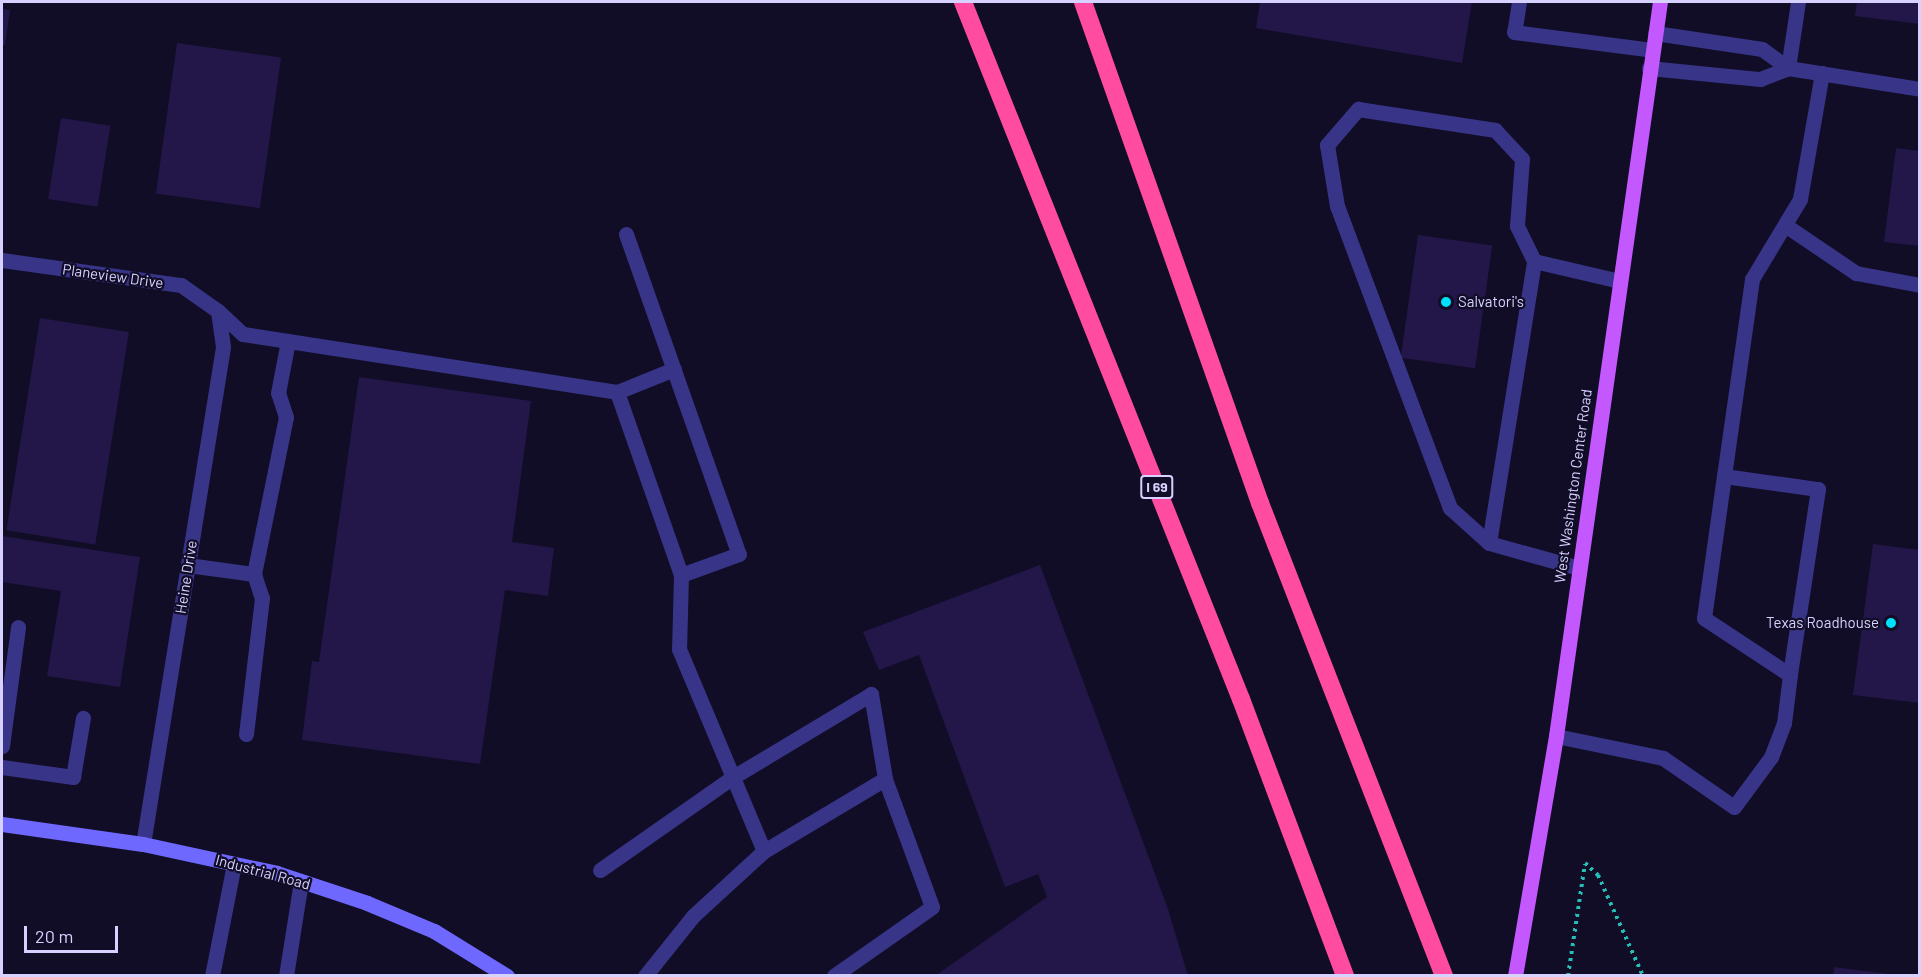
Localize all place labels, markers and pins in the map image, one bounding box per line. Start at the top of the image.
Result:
place label: Salvatori's [1458,293,1524,311]
marker: Salvatori's [1439,295,1453,309]
place label: Texas Roadhouse [1766,614,1879,632]
marker: Texas Roadhouse [1884,616,1898,630]

